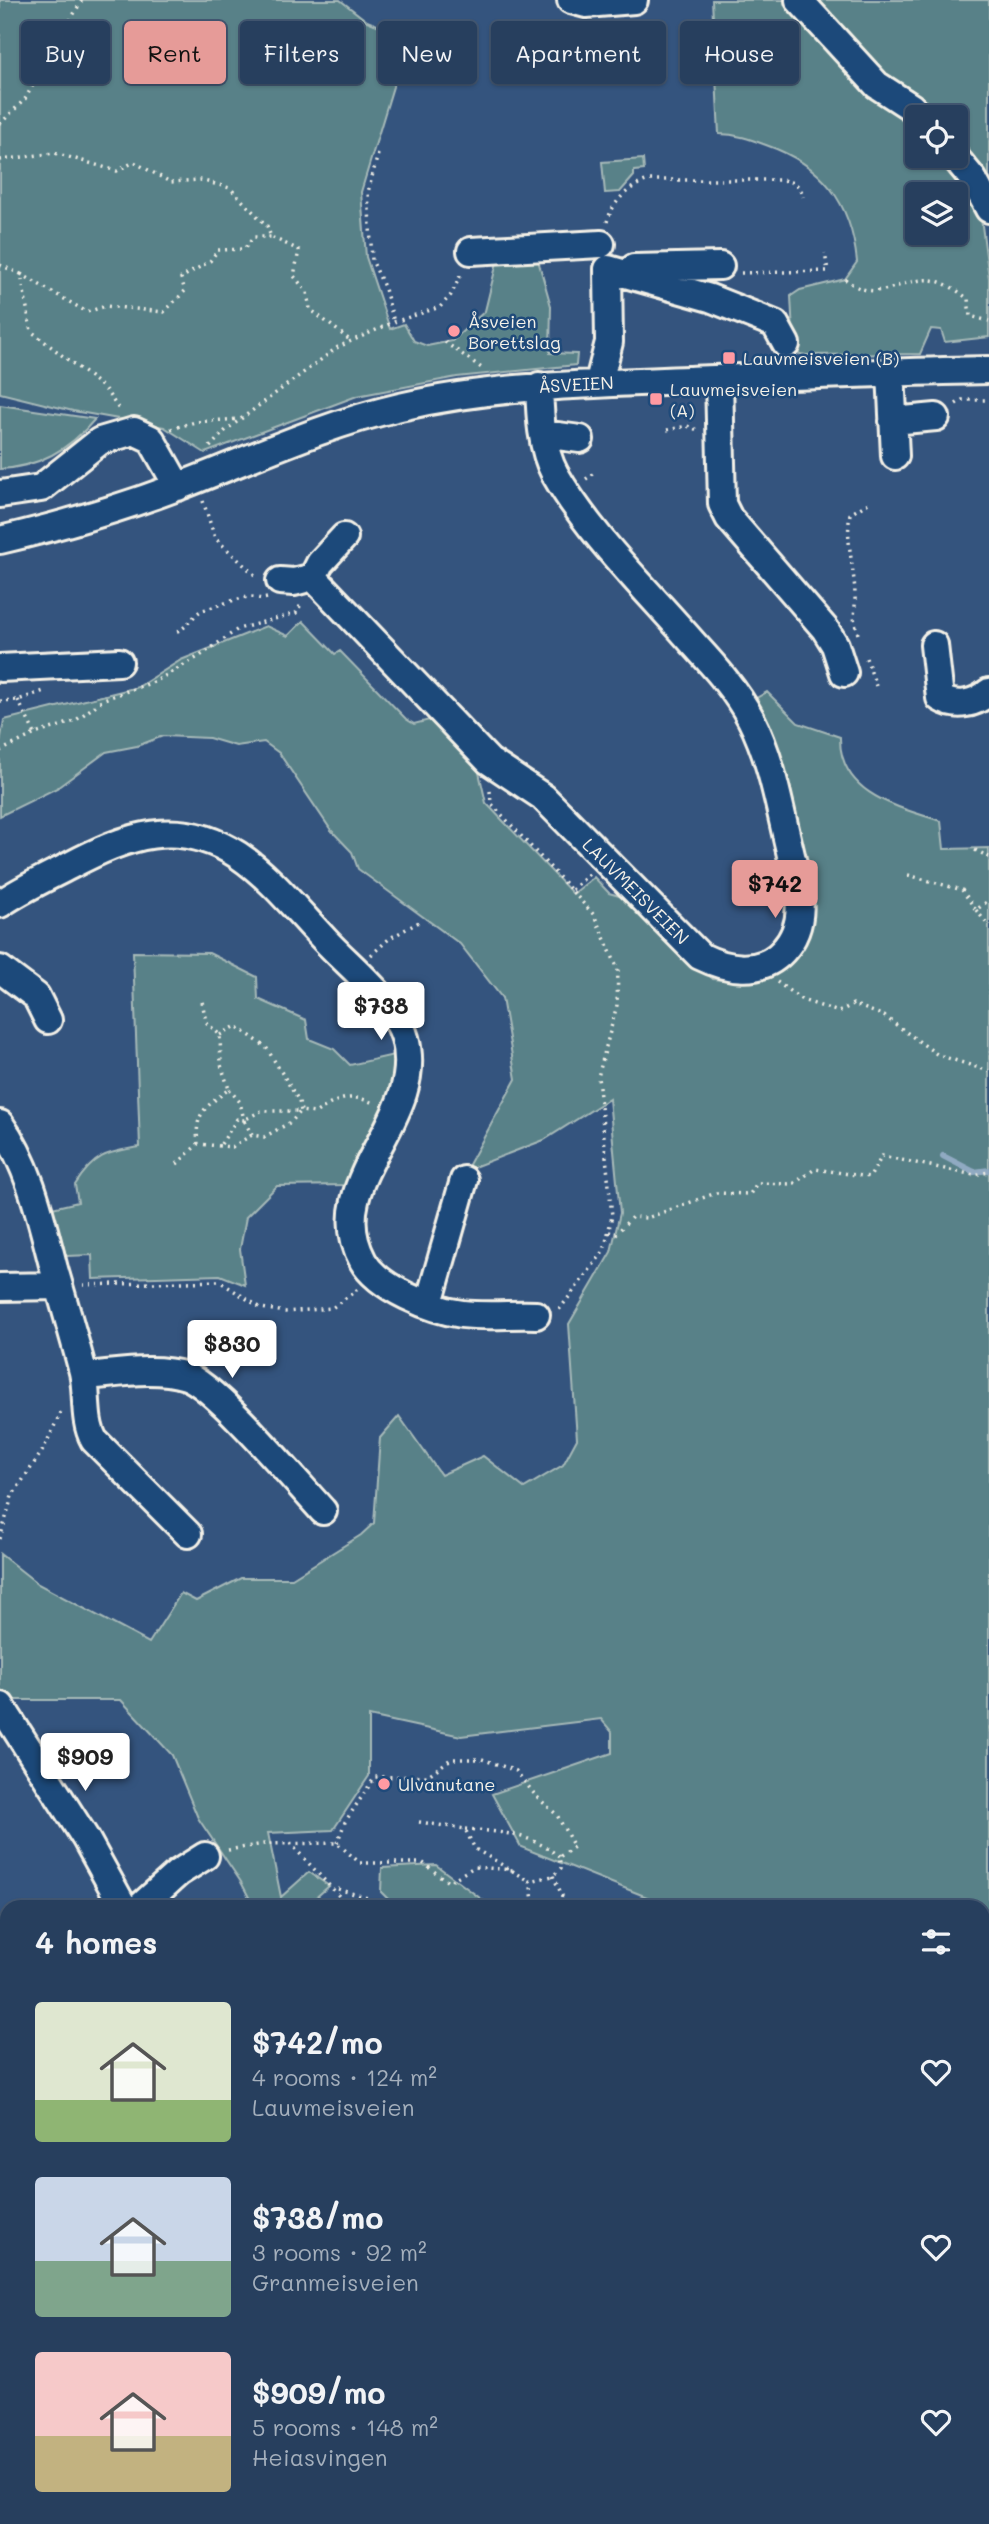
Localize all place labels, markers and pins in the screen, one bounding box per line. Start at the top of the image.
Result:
place label: Åsveien Borettslag [468,309,561,354]
marker: Åsveien Borettslag [446,323,462,339]
place label: Lauvmeisveien (B) [743,346,899,370]
marker: Lauvmeisveien (B) [721,350,737,366]
place label: Lauvmeisveien (A) [670,377,797,422]
marker: Lauvmeisveien (A) [648,391,664,407]
pin: $742 [734,860,816,920]
pin: $738 [340,982,422,1042]
pin: $830 [191,1320,273,1380]
pin: $909 [44,1734,126,1793]
place label: Ulvanutane [398,1772,495,1796]
marker: Ulvanutane [376,1776,392,1792]

